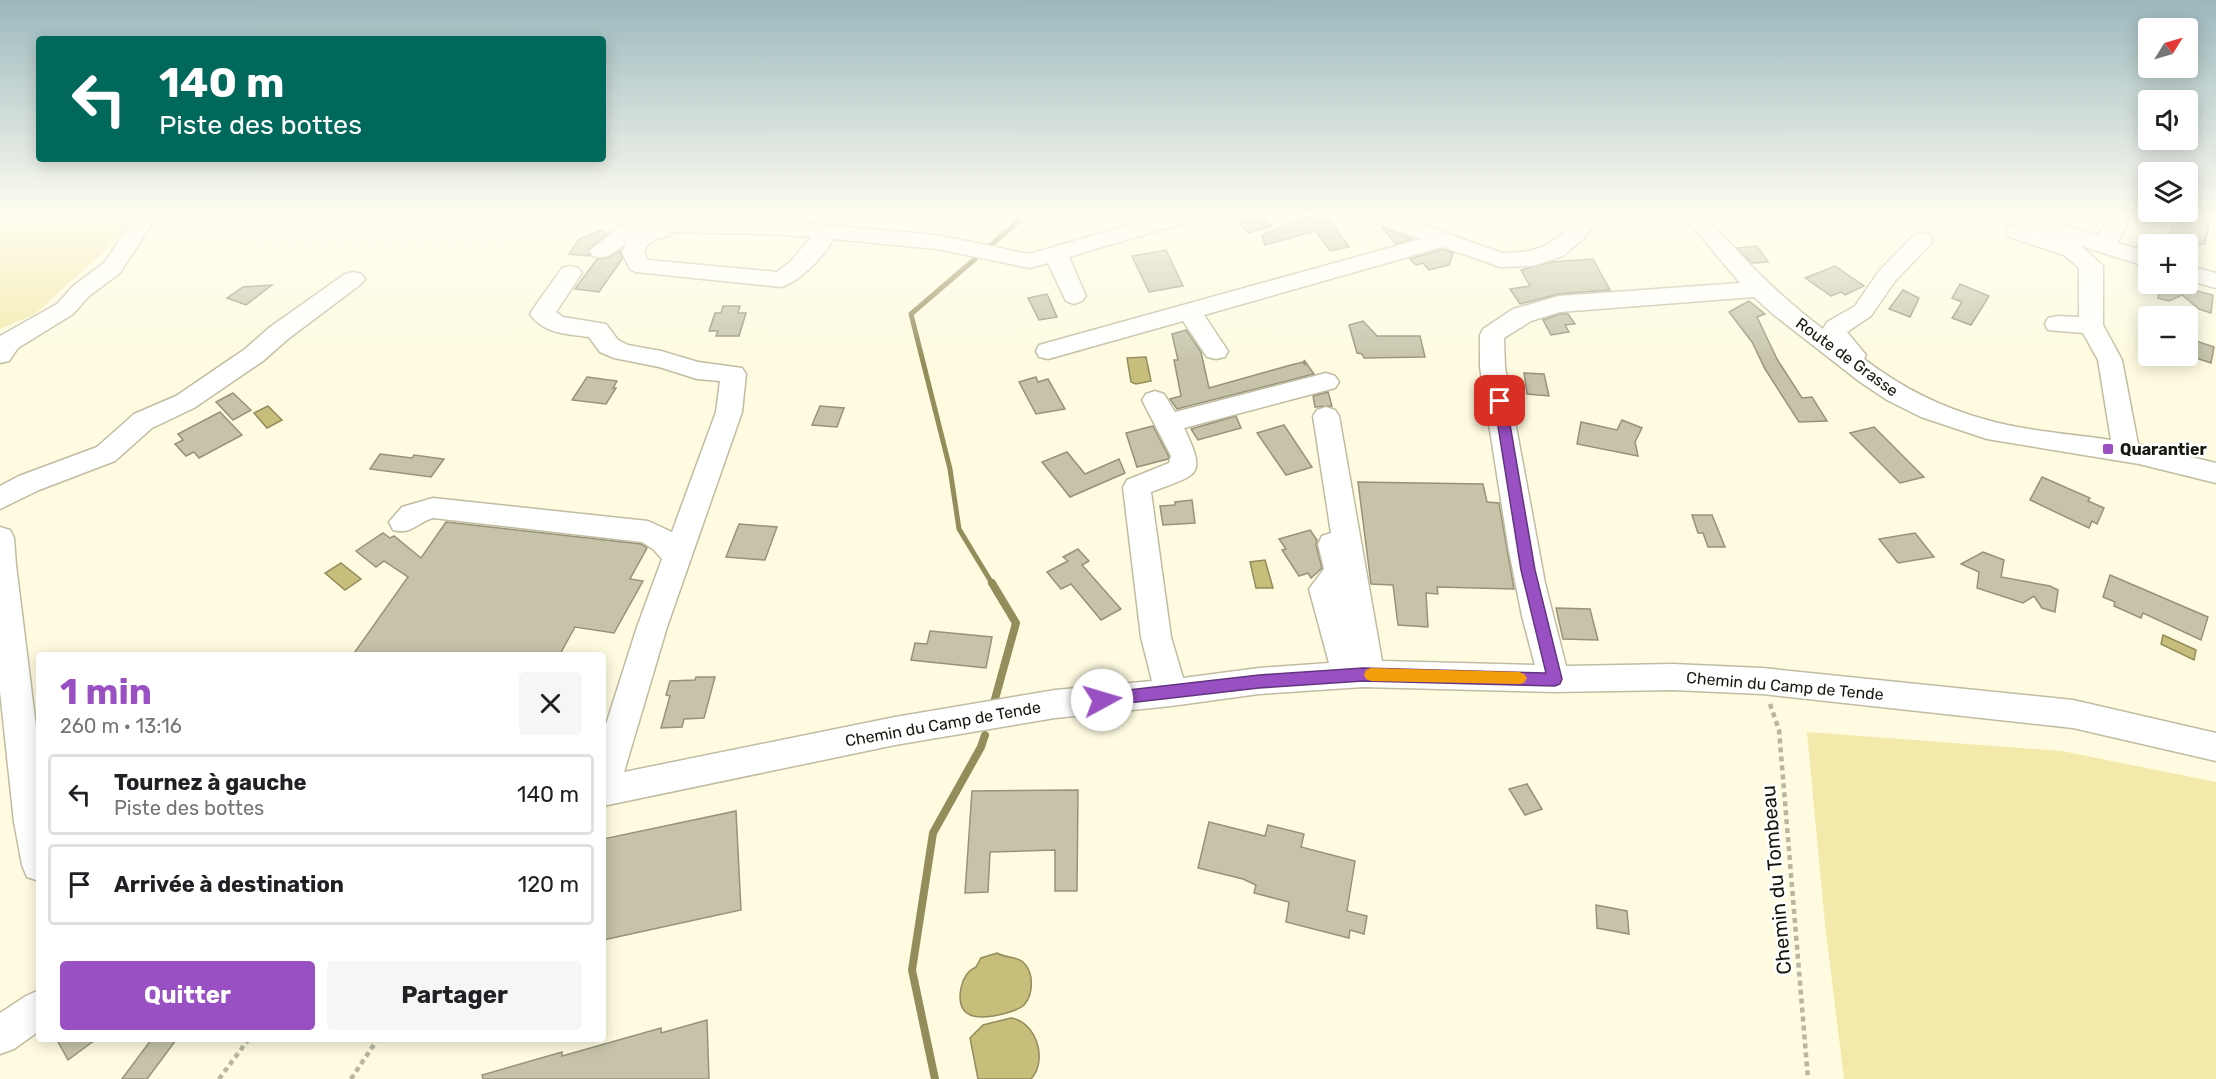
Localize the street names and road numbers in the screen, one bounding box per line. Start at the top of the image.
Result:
street label: Route de Grasse [1792,314,1902,400]
street label: Chemin du Camp de Tende [1685,668,1885,704]
street label: Chemin du Camp de Tende [844,697,1042,751]
street label: Chemin du Tombeau [1756,784,1796,976]

